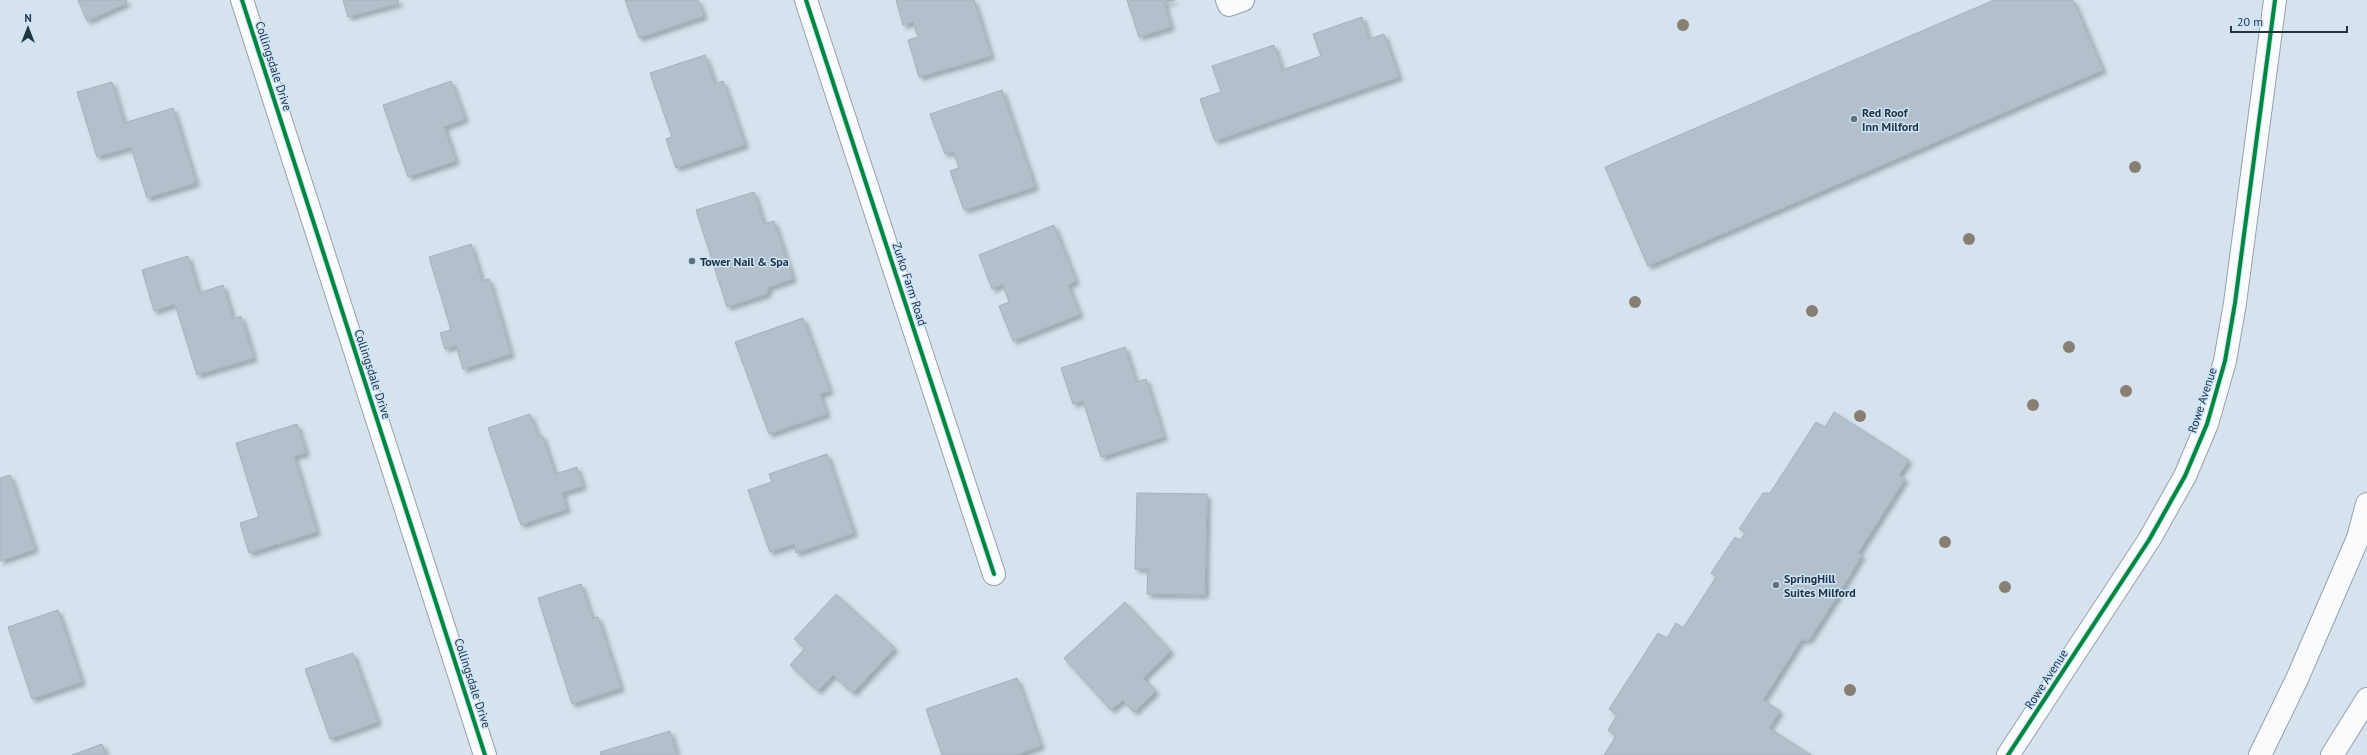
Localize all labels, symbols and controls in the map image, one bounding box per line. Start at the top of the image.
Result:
north arrow [8,8,48,48]
scale bar [2231,8,2347,34]
text: N [24,11,32,25]
text: 20 m [2237,14,2263,29]
street label: Collingsdale Drive [252,19,296,113]
place label: Red Roof Inn Milford [1862,105,1919,134]
marker: Red Roof Inn Milford [1849,114,1859,124]
street label: Zurko Farm Road [889,240,931,328]
place label: Tower Nail & Spa [700,254,789,269]
marker: Tower Nail & Spa [687,256,697,266]
street label: Collingsdale Drive [351,327,395,421]
street label: Rowe Avenue [2184,365,2220,435]
place label: SpringHill Suites Milford [1784,571,1856,600]
marker: SpringHill Suites Milford [1771,580,1781,590]
street label: Collingsdale Drive [451,636,495,730]
street label: Rowe Avenue [2021,646,2071,712]

